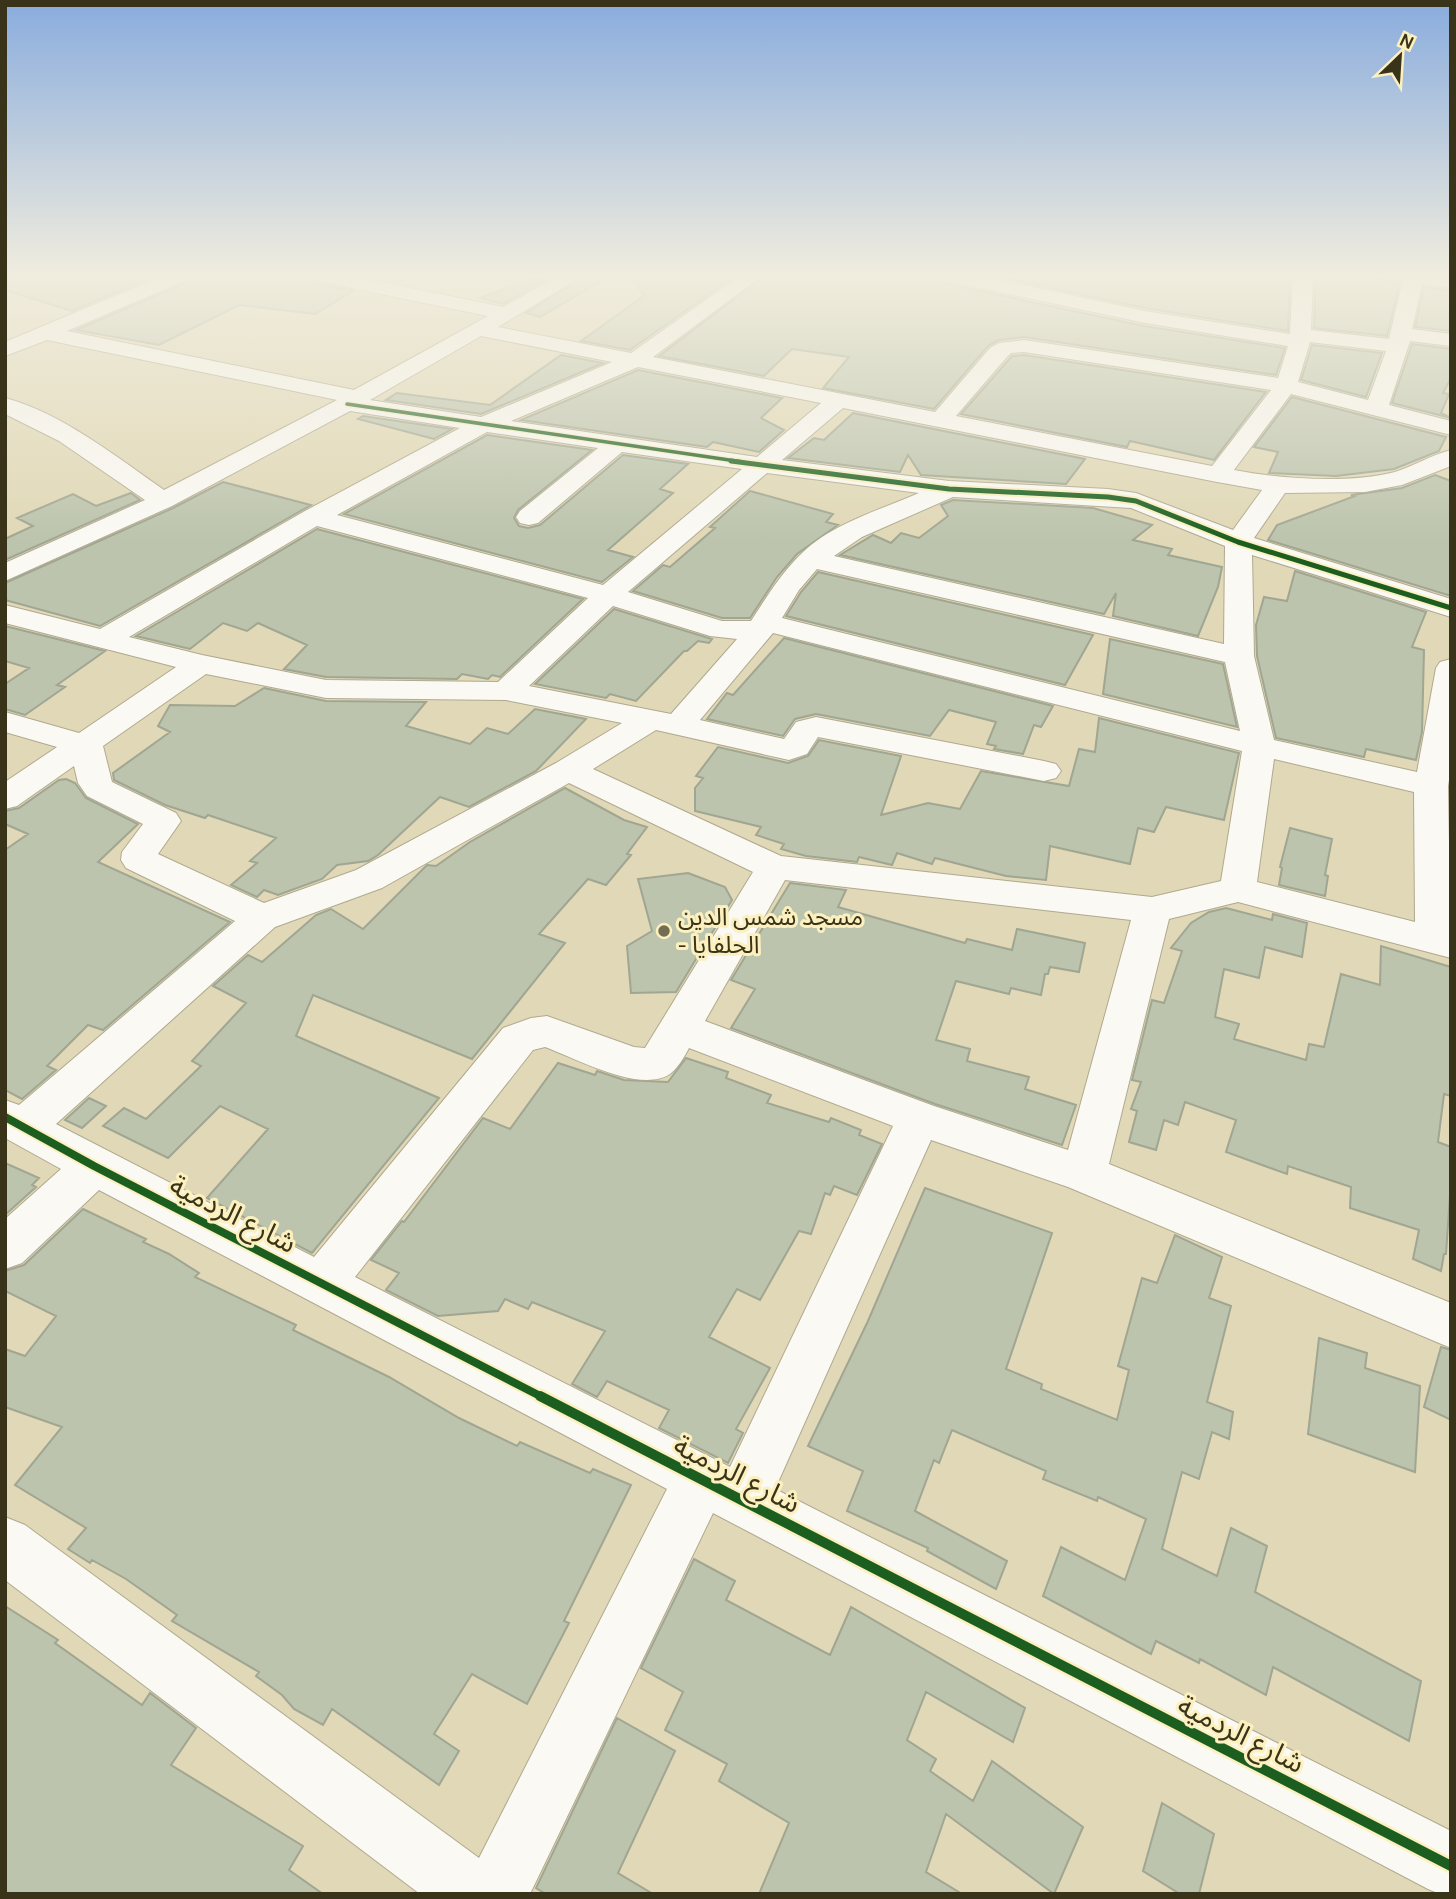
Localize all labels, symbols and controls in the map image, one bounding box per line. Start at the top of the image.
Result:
north arrow [1365,21,1435,91]
text: N [1396,29,1418,54]
place label: مسجد شمس الدين - الحلفايا [678,903,863,959]
marker: مسجد شمس الدين - الحلفايا [656,923,672,939]
street label: شارع الردمية [162,1168,302,1263]
street label: شارع الردمية [666,1428,806,1523]
street label: شارع الردمية [1170,1688,1310,1783]

